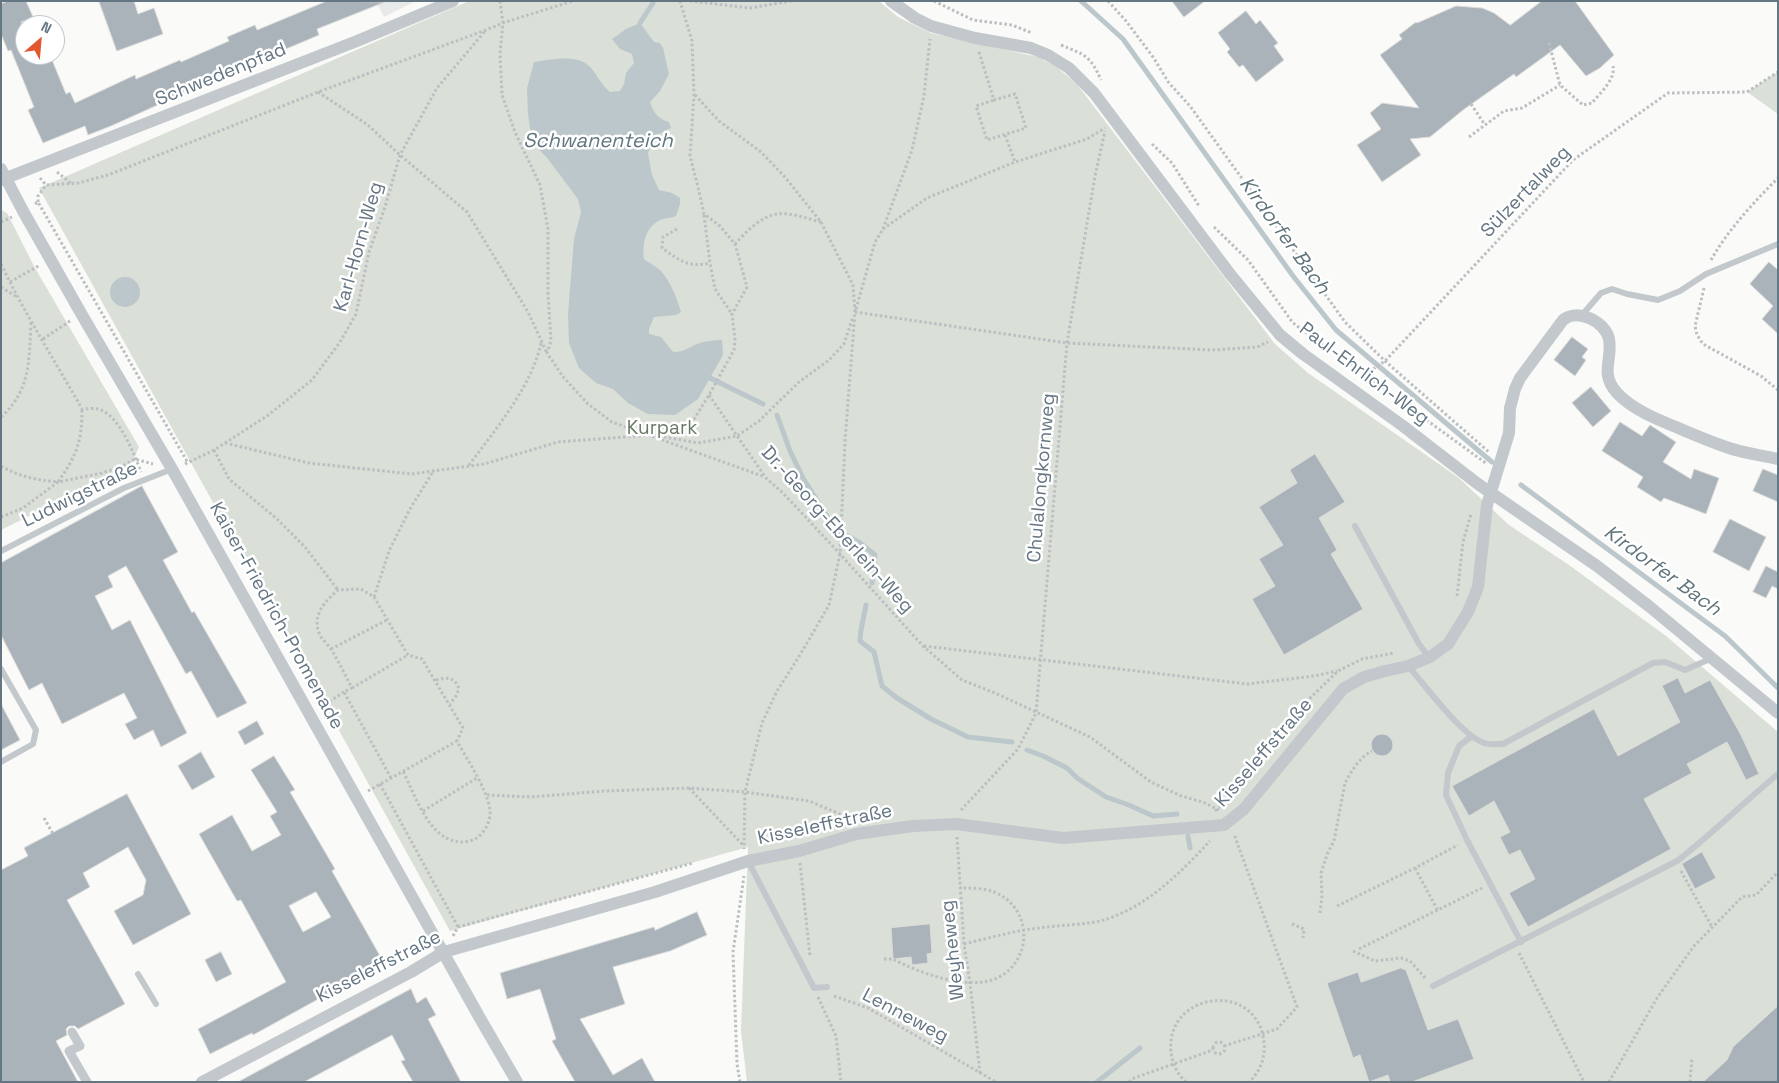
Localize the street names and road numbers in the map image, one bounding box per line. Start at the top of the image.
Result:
street label: Schwedenpfad [152,38,290,112]
street label: Sülzertalweg [1477,141,1575,243]
street label: Karl-Horn-Weg [330,179,388,315]
street label: Paul-Ehrlich-Weg [1295,318,1433,430]
street label: Chulalongkornweg [1023,392,1061,564]
street label: Dr.-Georg-Eberlein-Weg [756,442,918,618]
street label: Ludwigstraße [19,457,141,533]
street label: Kaiser-Friedrich-Promenade [204,498,348,734]
street label: Kisseleffstraße [1210,694,1318,812]
street label: Kisseleffstraße [756,800,894,850]
street label: Weyheweg [936,899,970,1001]
street label: Kisseleffstraße [313,926,445,1008]
street label: Lenneweg [858,984,952,1048]

